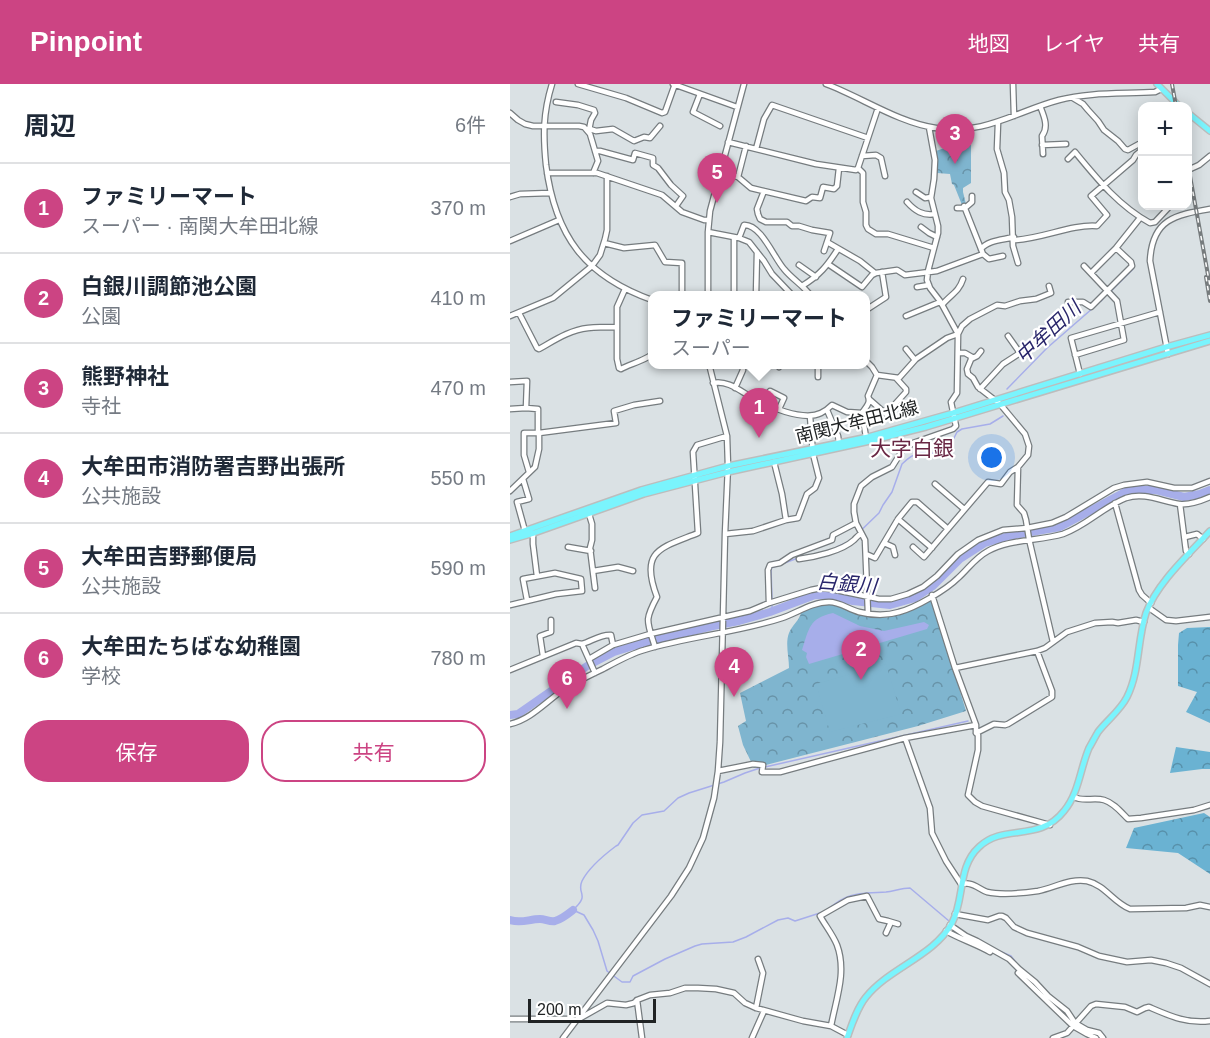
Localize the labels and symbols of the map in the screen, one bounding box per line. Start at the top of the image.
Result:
pin: 3 [936,115,974,164]
pin: 5 [698,154,736,203]
water label: 中牟田川 [1011,295,1086,367]
pin: 1 [740,388,778,438]
street label: 南関大牟田北線 [793,397,921,447]
district label: 大字白銀 [870,437,954,460]
your location [977,443,1006,472]
water label: 白銀川 [816,570,880,598]
pin: 2 [842,630,880,680]
pin: 4 [714,648,754,697]
pin: 6 [548,660,586,709]
scale bar [528,996,656,1024]

